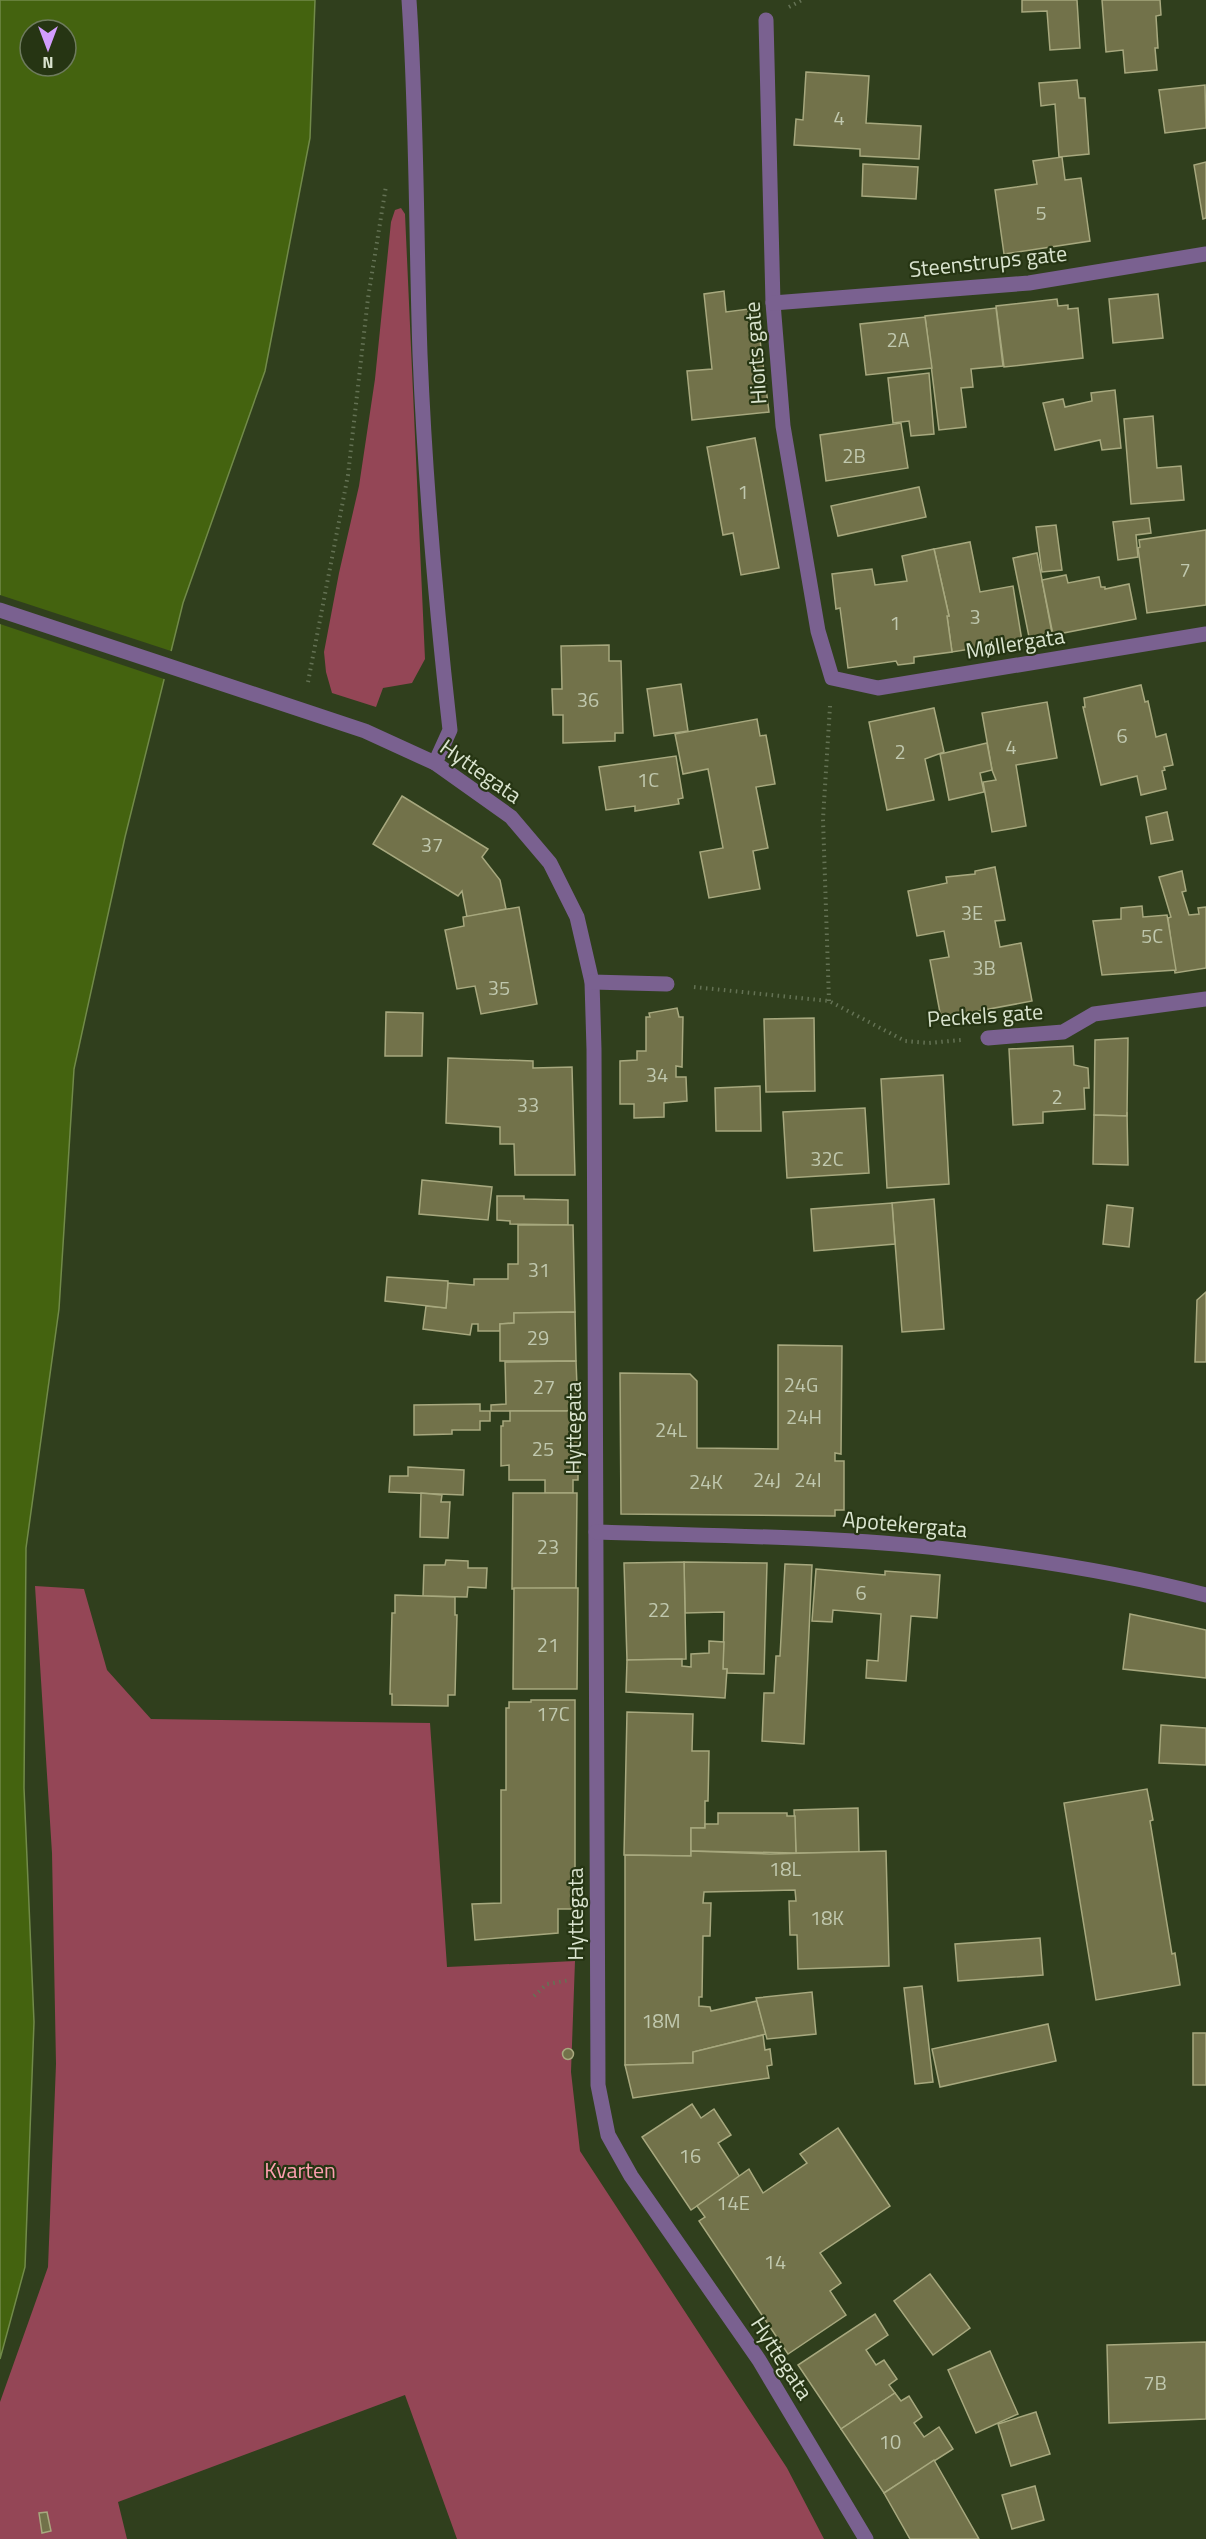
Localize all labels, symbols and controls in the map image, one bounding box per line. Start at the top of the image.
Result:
north arrow [18,18,78,78]
text: N [42,51,54,75]
house number: 4 [833,102,845,133]
house number: 5 [1035,197,1047,228]
street label: Steenstrups gate [907,236,1069,286]
street label: Hiorts gate [734,301,776,405]
house number: 2A [886,324,910,355]
house number: 2B [842,440,866,471]
house number: 1 [737,476,749,507]
house number: 7 [1179,554,1191,585]
house number: 3 [969,601,981,632]
house number: 1 [889,607,901,638]
street label: Møllergata [963,618,1067,668]
house number: 36 [577,684,599,715]
house number: 6 [1116,720,1128,751]
street label: Hyttegata [433,730,529,812]
house number: 4 [1005,731,1017,762]
house number: 2 [894,736,906,767]
house number: 1C [637,764,659,795]
house number: 37 [421,829,443,860]
house number: 3E [961,897,983,928]
house number: 5C [1141,920,1163,951]
house number: 3B [972,952,996,983]
house number: 35 [488,972,510,1003]
street label: Peckels gate [926,994,1044,1036]
house number: 34 [646,1059,668,1090]
house number: 2 [1051,1081,1063,1112]
house number: 33 [517,1089,539,1120]
house number: 32C [810,1143,844,1174]
house number: 31 [528,1254,550,1285]
house number: 29 [527,1322,549,1353]
house number: 24G [784,1369,818,1400]
house number: 27 [533,1371,555,1402]
street label: Hyttegata [556,1381,590,1475]
house number: 24H [786,1401,822,1432]
house number: 24L [655,1414,687,1445]
house number: 25 [532,1433,554,1464]
house number: 24J [753,1464,781,1495]
house number: 24I [794,1464,822,1495]
house number: 24K [689,1466,724,1497]
street label: Apotekergata [841,1502,969,1546]
house number: 23 [537,1531,559,1562]
house number: 6 [855,1577,867,1608]
house number: 22 [648,1594,670,1625]
house number: 21 [537,1629,559,1660]
house number: 17C [536,1698,570,1729]
house number: 18L [769,1853,801,1884]
street label: Hyttegata [558,1867,592,1961]
house number: 18K [810,1902,845,1933]
house number: 18M [641,2005,681,2036]
house number: 16 [679,2140,701,2171]
park label: Kvarten [264,2153,336,2187]
house number: 14E [716,2187,750,2218]
house number: 14 [764,2246,786,2277]
street label: Hyttegata [742,2310,822,2406]
house number: 7B [1143,2367,1167,2398]
house number: 10 [879,2426,901,2457]

